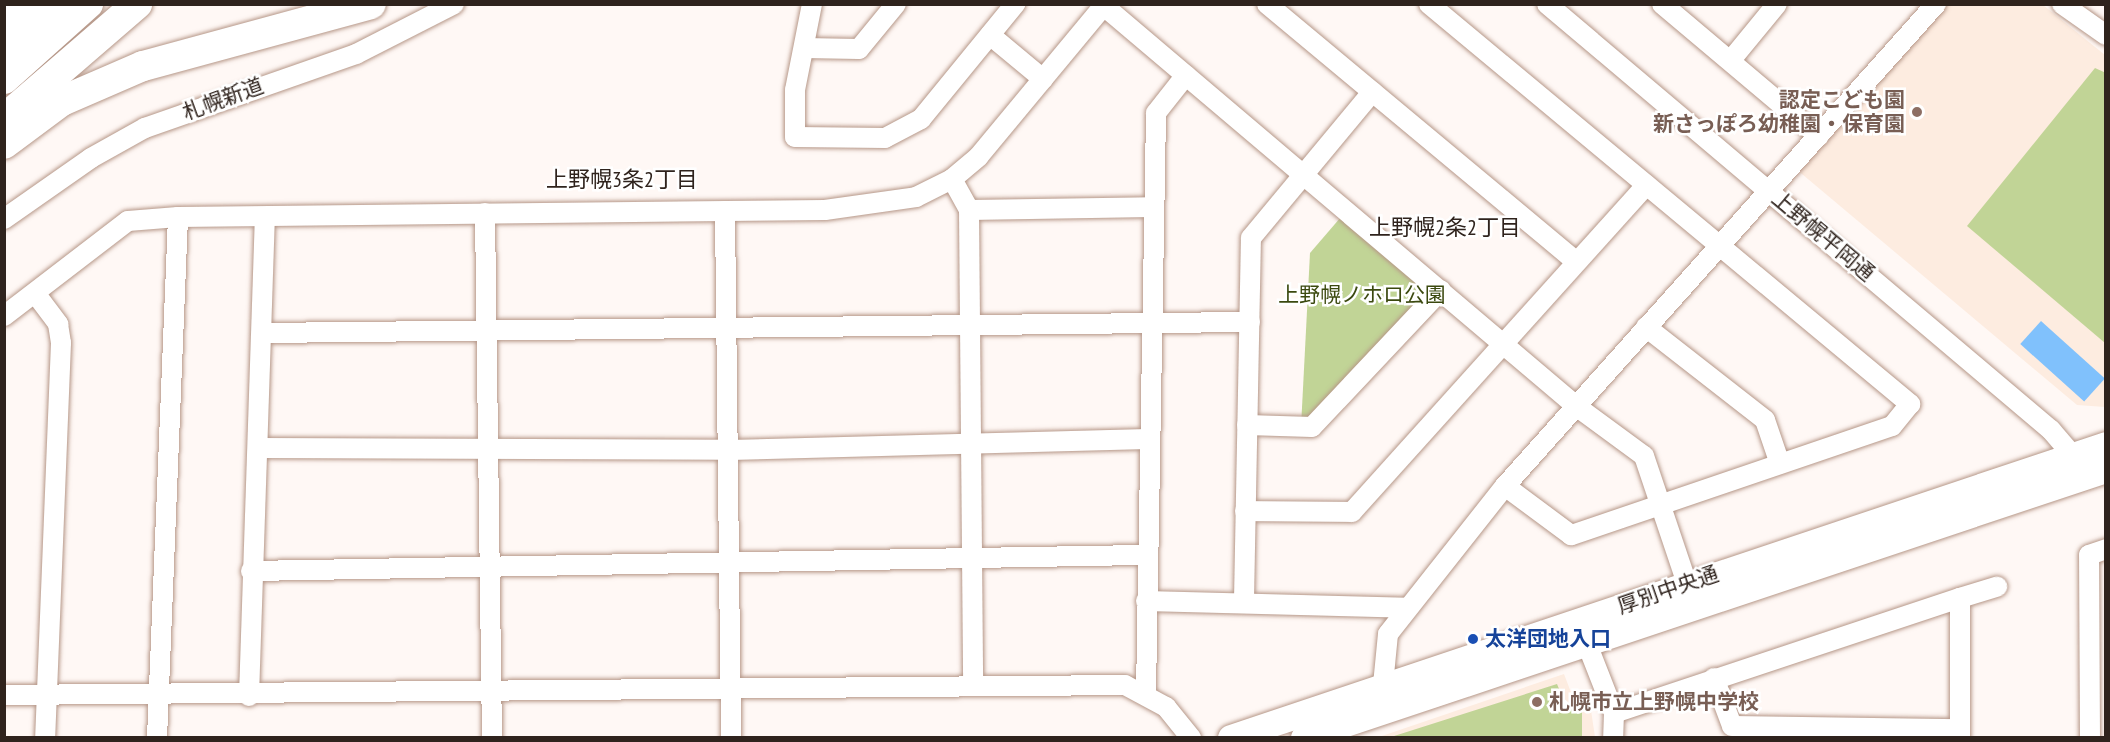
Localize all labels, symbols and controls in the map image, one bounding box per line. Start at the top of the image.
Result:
street label: 札幌新道 [179,73,267,125]
place label: 認定こども園 新さっぽろ幼稚園・保育園 [1653,87,1905,137]
marker: 認定こども園 新さっぽろ幼稚園・保育園 [1910,105,1924,119]
district label: 上野幌3条2丁目 [546,167,698,193]
street label: 上野幌平岡通 [1767,186,1879,286]
district label: 上野幌2条2丁目 [1369,215,1521,241]
park label: 上野幌ノホロ公園 [1278,282,1446,308]
street label: 厚別中央通 [1614,561,1722,619]
place label: 太洋団地入口 [1485,626,1611,652]
marker: 太洋団地入口 [1466,632,1480,646]
place label: 札幌市立上野幌中学校 [1549,689,1759,715]
marker: 札幌市立上野幌中学校 [1530,695,1544,709]

